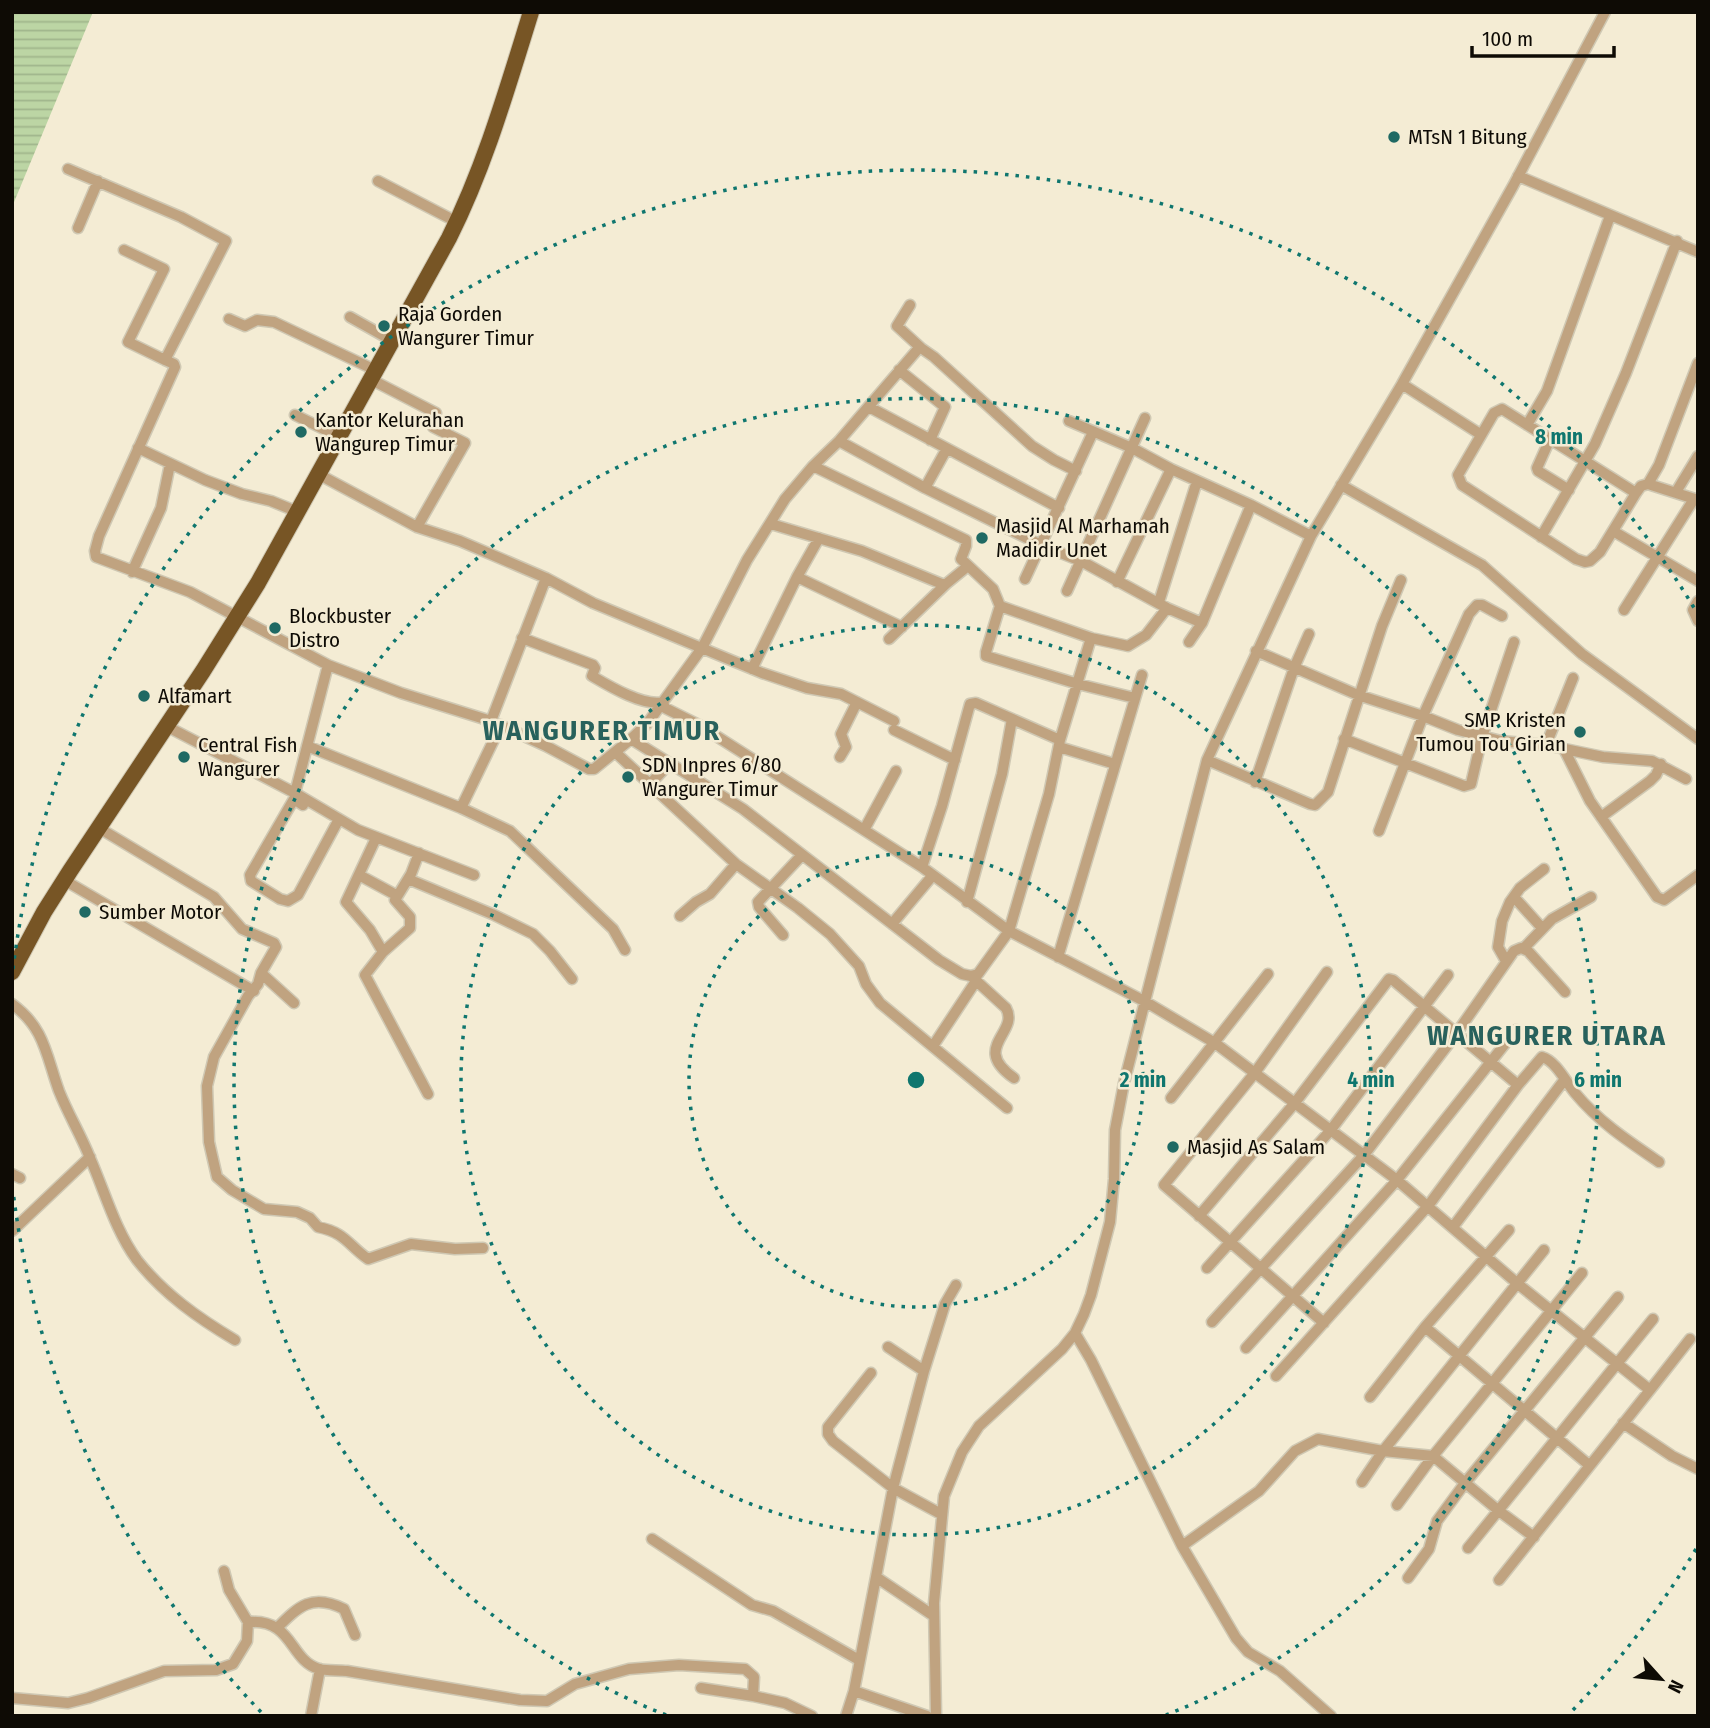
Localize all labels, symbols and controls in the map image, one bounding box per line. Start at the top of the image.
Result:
scale bar [1472,14,1614,58]
text: 100 m [1482,26,1533,52]
place label: MTsN 1 Bitung [1408,124,1527,150]
marker: MTsN 1 Bitung [1386,129,1402,145]
place label: Raja Gorden Wangurer Timur [398,301,535,351]
marker: Raja Gorden Wangurer Timur [376,318,392,334]
place label: Kantor Kelurahan Wangurep Timur [315,407,464,457]
marker: Kantor Kelurahan Wangurep Timur [293,424,309,440]
text: 8 min [1535,424,1583,450]
place label: Masjid Al Marhamah Madidir Unet [996,513,1170,563]
marker: Masjid Al Marhamah Madidir Unet [974,530,990,546]
place label: Blockbuster Distro [289,603,392,653]
marker: Blockbuster Distro [267,620,283,636]
place label: Alfamart [158,683,232,709]
marker: Alfamart [136,688,152,704]
place label: SMP Kristen Tumou Tou Girian [1416,707,1566,757]
district label: WANGURER TIMUR [483,714,721,747]
marker: SMP Kristen Tumou Tou Girian [1572,724,1588,740]
place label: Central Fish Wangurer [198,732,298,782]
marker: Central Fish Wangurer [176,749,192,765]
place label: SDN Inpres 6/80 Wangurer Timur [642,752,782,802]
marker: SDN Inpres 6/80 Wangurer Timur [620,769,636,785]
place label: Sumber Motor [99,899,222,925]
marker: Sumber Motor [77,904,93,920]
district label: WANGURER UTARA [1427,1019,1667,1052]
text: 2 min [1119,1067,1166,1093]
text: 4 min [1347,1067,1395,1093]
text: 6 min [1574,1067,1622,1093]
centre of rings [904,1068,928,1092]
place label: Masjid As Salam [1187,1134,1325,1160]
marker: Masjid As Salam [1165,1139,1181,1155]
north arrow [1626,1644,1696,1714]
text: N [1663,1676,1689,1697]

